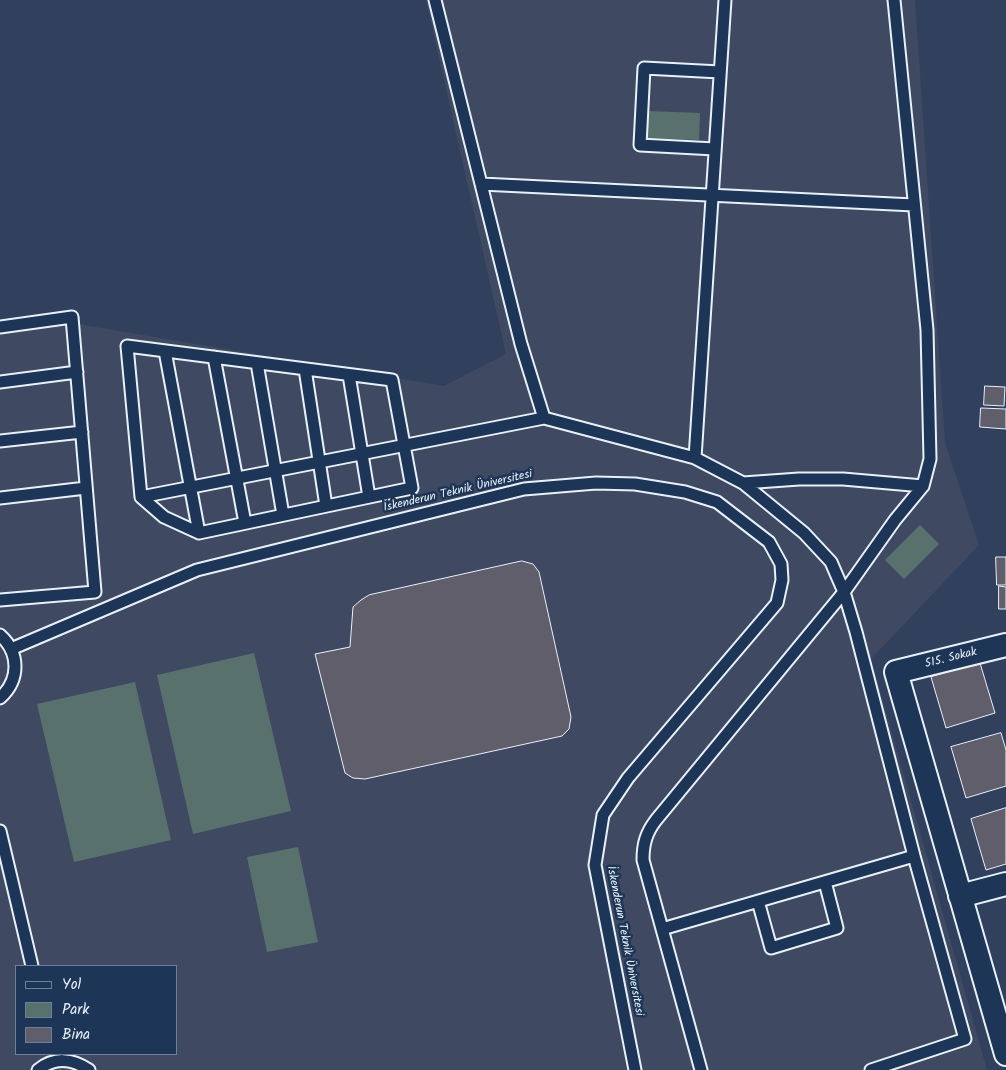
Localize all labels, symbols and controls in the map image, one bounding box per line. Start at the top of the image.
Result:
street label: İskenderun Teknik Üniversitesi [382,468,534,516]
street label: 515. Sokak [924,646,978,672]
street label: İskenderun Teknik Üniversitesi [602,865,646,1017]
legend [15,965,178,1055]
text: Yol [62,973,81,997]
text: Park [62,998,89,1022]
text: Bina [62,1023,90,1047]

